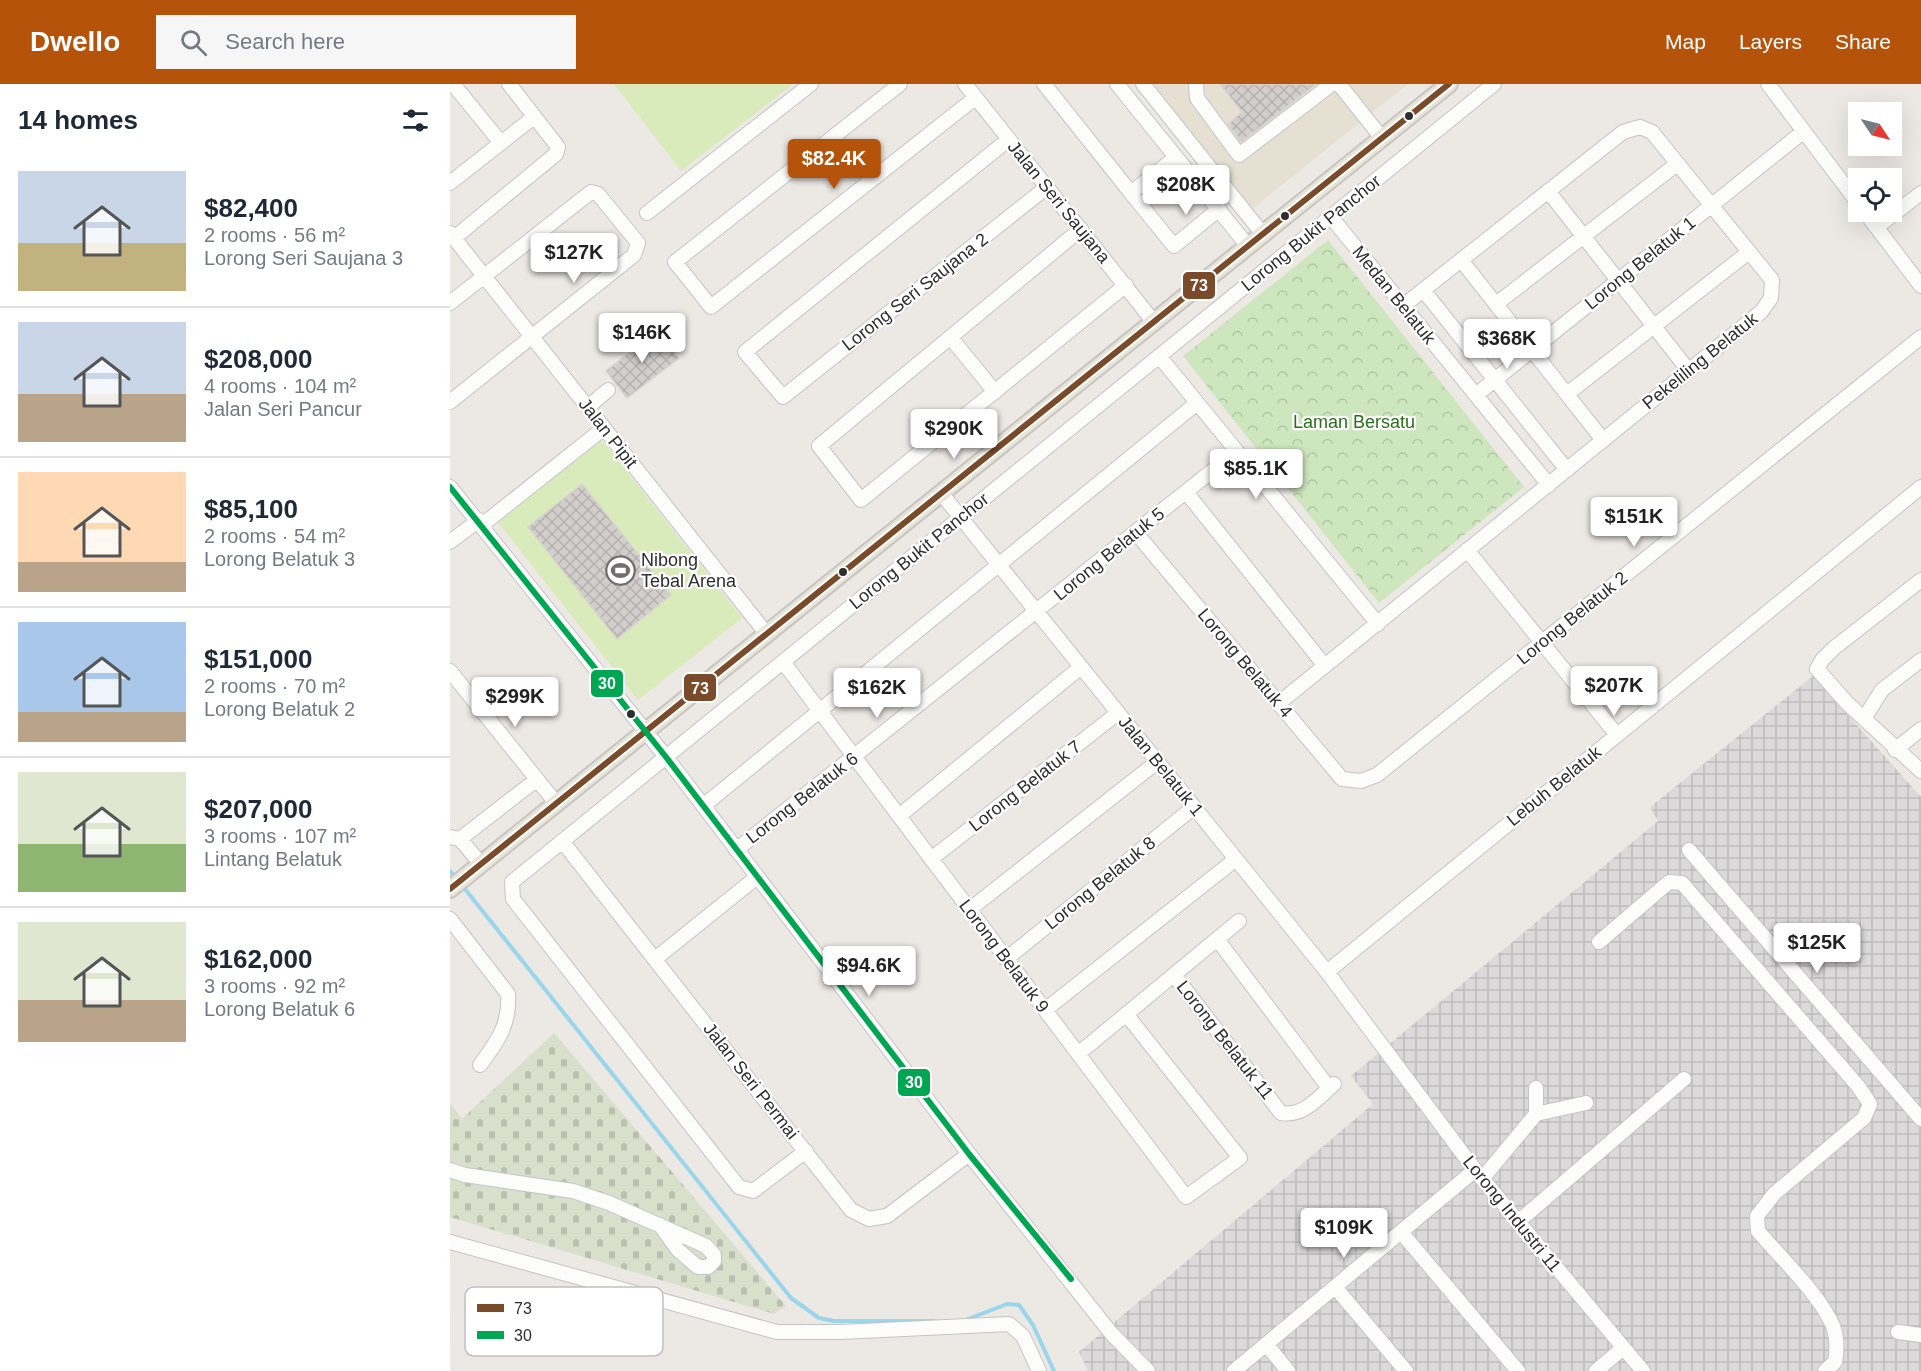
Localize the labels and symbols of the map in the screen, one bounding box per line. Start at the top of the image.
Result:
north arrow [1848,102,1902,156]
unlabelled marker [1403,110,1415,122]
street label: Jalan Seri Saujana [1004,137,1115,268]
pin: $82.4K [785,139,883,190]
pin: $208K [1144,165,1228,216]
street label: Lorong Bukit Panchor [1237,171,1385,295]
unlabelled marker [1279,210,1291,222]
street label: Lorong Belatuk 1 [1581,212,1699,314]
street label: Lorong Seri Saujana 2 [838,229,992,355]
pin: $127K [532,233,616,284]
street label: Medan Belatuk [1348,242,1440,349]
line badge: 73 [1182,271,1216,300]
text: 73 [1190,277,1208,294]
street label: Pekeliling Belatuk [1638,308,1762,413]
pin: $146K [600,313,684,364]
pin: $368K [1465,319,1549,370]
street label: Jalan Pipit [575,394,641,472]
pin: $290K [912,409,996,460]
park label: Laman Bersatu [1293,412,1415,432]
pin: $85.1K [1207,449,1305,500]
street label: Lorong Bukit Panchor [845,489,993,613]
pin: $151K [1592,497,1676,548]
street label: Lorong Belatuk 5 [1050,503,1168,605]
place label: Nibong Tebal Arena [641,550,737,591]
sports icon: Nibong Tebal Arena [604,554,636,586]
unlabelled marker [837,566,849,578]
street label: Lorong Belatuk 2 [1513,567,1631,669]
street label: Lorong Belatuk 4 [1194,604,1296,722]
pin: $207K [1572,666,1656,717]
pin: $162K [835,668,919,719]
line badge: 30 [590,669,624,698]
line badge: 73 [683,673,717,702]
text: 30 [598,675,616,692]
pin: $299K [473,677,557,728]
text: 73 [691,680,709,697]
unlabelled marker [625,708,637,720]
street label: Jalan Belatuk 1 [1114,712,1208,820]
street label: Lorong Belatuk 7 [965,736,1085,836]
street label: Lebuh Belatuk [1503,741,1606,830]
street label: Lorong Belatuk 6 [742,748,862,848]
street label: Lorong Belatuk 8 [1041,832,1159,934]
street label: Lorong Belatuk 9 [955,896,1053,1016]
pin: $125K [1775,923,1859,974]
pin: $94.6K [820,946,918,997]
street label: Lorong Belatuk 11 [1173,977,1277,1103]
street label: Jalan Seri Permai [699,1019,803,1143]
line badge: 30 [897,1068,931,1097]
text: 30 [905,1074,923,1091]
street label: Lorong Industri 11 [1459,1152,1565,1276]
pin: $109K [1302,1208,1386,1259]
legend [465,1287,663,1356]
text: 73 [514,1300,532,1317]
text: 30 [514,1327,532,1344]

